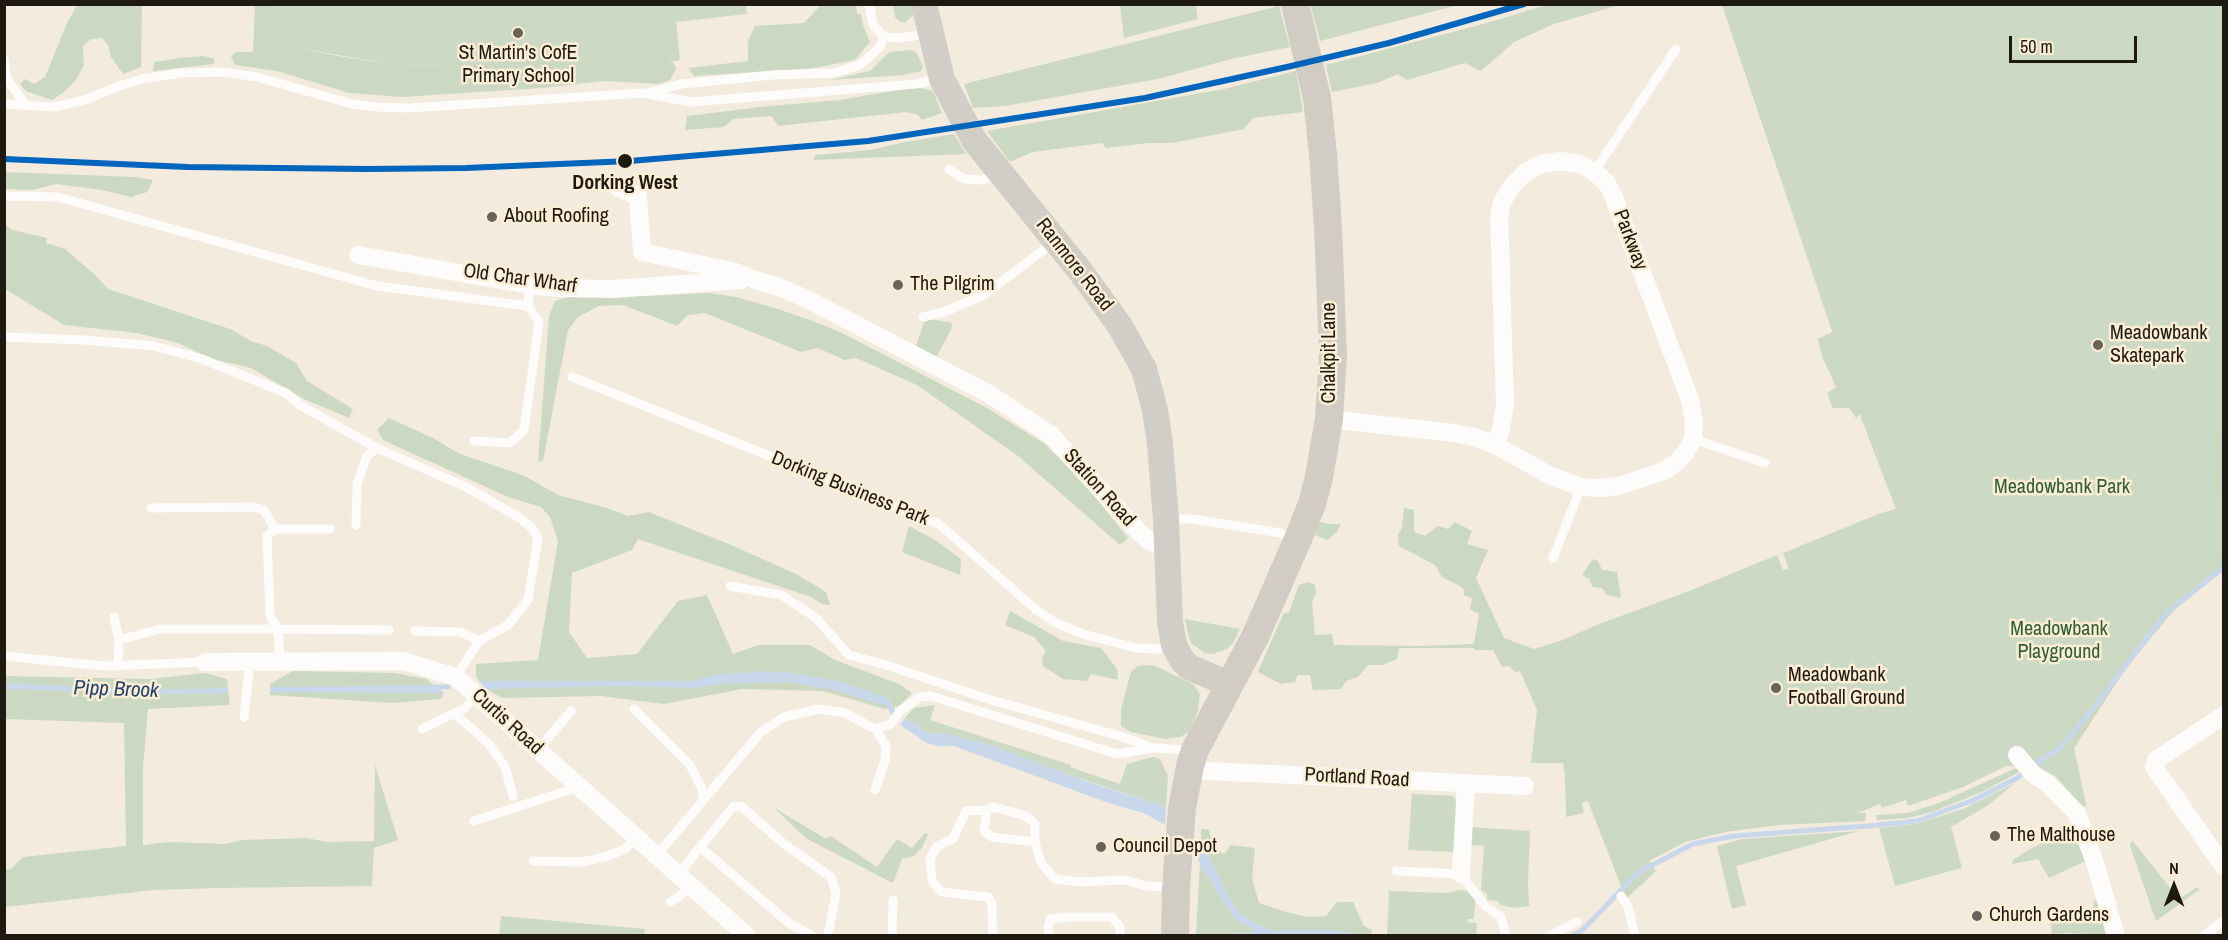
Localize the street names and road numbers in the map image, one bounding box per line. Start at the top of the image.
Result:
street label: Parkway [1608,206,1652,274]
street label: Ranmore Road [1030,214,1118,316]
street label: Old Char Wharf [462,259,578,299]
street label: Chalkpit Lane [1318,302,1342,404]
street label: Station Road [1058,444,1140,532]
street label: Dorking Business Park [768,446,932,532]
street label: Curtis Road [466,684,548,760]
street label: Portland Road [1304,763,1410,793]

